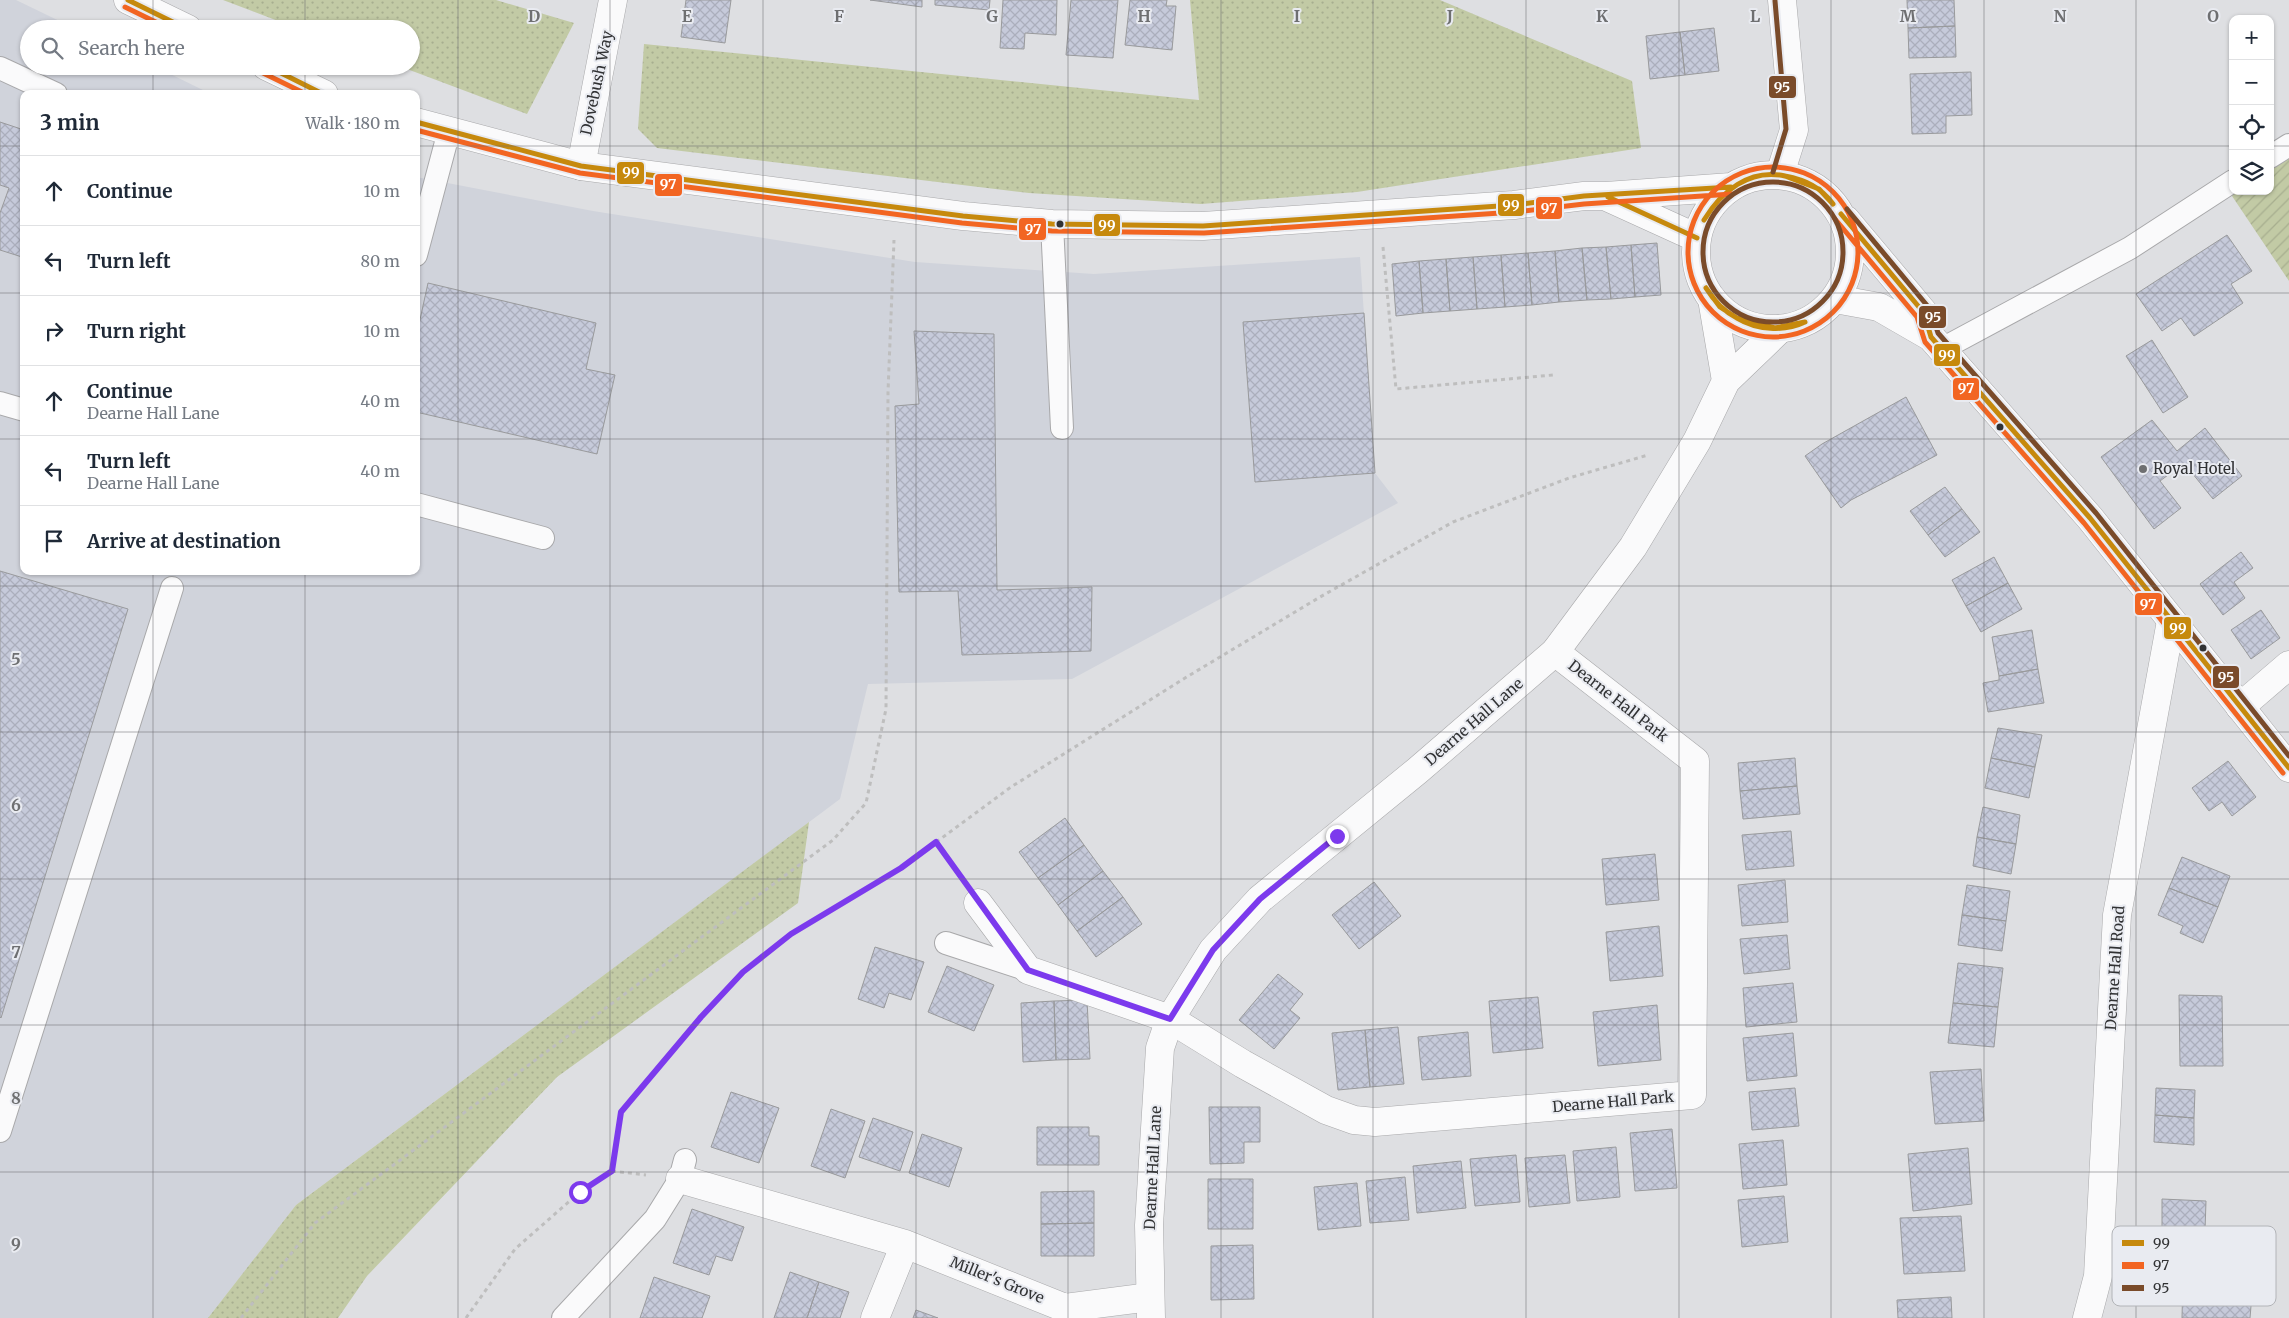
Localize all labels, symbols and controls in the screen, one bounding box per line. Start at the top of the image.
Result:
text: D [528,6,540,26]
text: E [682,6,693,26]
text: F [834,6,844,26]
text: G [986,6,998,26]
text: H [1137,6,1151,26]
text: I [1294,6,1300,26]
text: J [1446,6,1453,26]
text: K [1596,6,1608,26]
text: L [1750,6,1760,26]
text: M [1900,6,1917,26]
text: N [2054,6,2067,26]
text: O [2207,6,2219,26]
map controls [2229,15,2274,195]
button: + [2229,15,2274,60]
search box [20,20,420,75]
street label: Dovebush Way [576,29,617,137]
icon: search [38,34,66,62]
text: Search here [78,36,185,60]
button: − [2229,60,2274,105]
line badge: 95 [1768,75,1797,99]
text: 95 [1774,78,1790,96]
button: locate [2229,105,2274,150]
text: 3 min [40,109,99,136]
text: Walk · 180 m [305,113,400,133]
button: layers [2229,150,2274,195]
line badge: 99 [616,161,645,185]
text: 99 [622,163,640,181]
line badge: 97 [654,173,683,197]
text: 97 [660,175,676,193]
icon: ahead [40,177,68,205]
text: Continue [87,179,173,203]
text: 10 m [363,181,400,201]
line badge: 99 [1497,193,1525,217]
text: 99 [1502,196,1520,214]
line badge: 97 [1535,196,1563,220]
text: 97 [1541,199,1557,217]
line badge: 99 [1093,213,1121,237]
text: 99 [1098,216,1116,234]
line badge: 97 [1018,217,1047,241]
unlabelled marker [1055,219,1065,229]
text: 97 [1025,220,1041,238]
icon: left [40,247,68,275]
text: Turn left [87,249,171,273]
text: 80 m [361,251,400,271]
line badge: 95 [1918,305,1947,329]
text: 95 [1925,308,1941,326]
icon: right [40,317,68,345]
text: Turn right [87,319,186,343]
text: 10 m [363,321,400,341]
line badge: 99 [1933,343,1961,367]
text: 99 [1938,346,1956,364]
line badge: 97 [1952,377,1980,401]
text: Continue [87,379,173,403]
text: 97 [1958,379,1974,397]
icon: ahead [40,387,68,415]
text: 40 m [360,391,400,411]
text: Dearne Hall Lane [87,403,219,423]
unlabelled marker [1995,422,2005,432]
text: Turn left [87,449,171,473]
icon: left [40,457,68,485]
place label: Royal Hotel [2153,459,2236,478]
text: 40 m [360,461,400,481]
marker: Royal Hotel [2137,463,2149,475]
text: Dearne Hall Lane [87,473,219,493]
icon: arrive [40,527,68,555]
text: Arrive at destination [87,529,281,553]
line badge: 97 [2134,592,2163,616]
text: 97 [2140,595,2156,613]
line badge: 99 [2163,616,2192,640]
text: 99 [2169,619,2187,637]
unlabelled marker [2198,643,2208,653]
text: 5 [11,649,21,669]
street label: Dearne Hall Park [1564,656,1673,746]
line badge: 95 [2212,665,2240,689]
text: 95 [2218,668,2234,686]
street label: Dearne Hall Lane [1421,674,1527,770]
text: 6 [11,795,21,815]
route end [1326,825,1349,848]
street label: Dearne Hall Road [2101,905,2128,1031]
text: 7 [11,942,21,962]
street label: Dearne Hall Park [1551,1087,1675,1116]
text: 8 [11,1088,21,1108]
street label: Dearne Hall Lane [1140,1105,1165,1230]
route start [569,1181,592,1204]
legend [2112,1226,2276,1306]
text: 9 [11,1234,21,1254]
text: 99 [2153,1234,2170,1252]
street label: Miller's Grove [947,1252,1047,1307]
text: 97 [2153,1256,2169,1274]
text: 95 [2153,1279,2169,1297]

